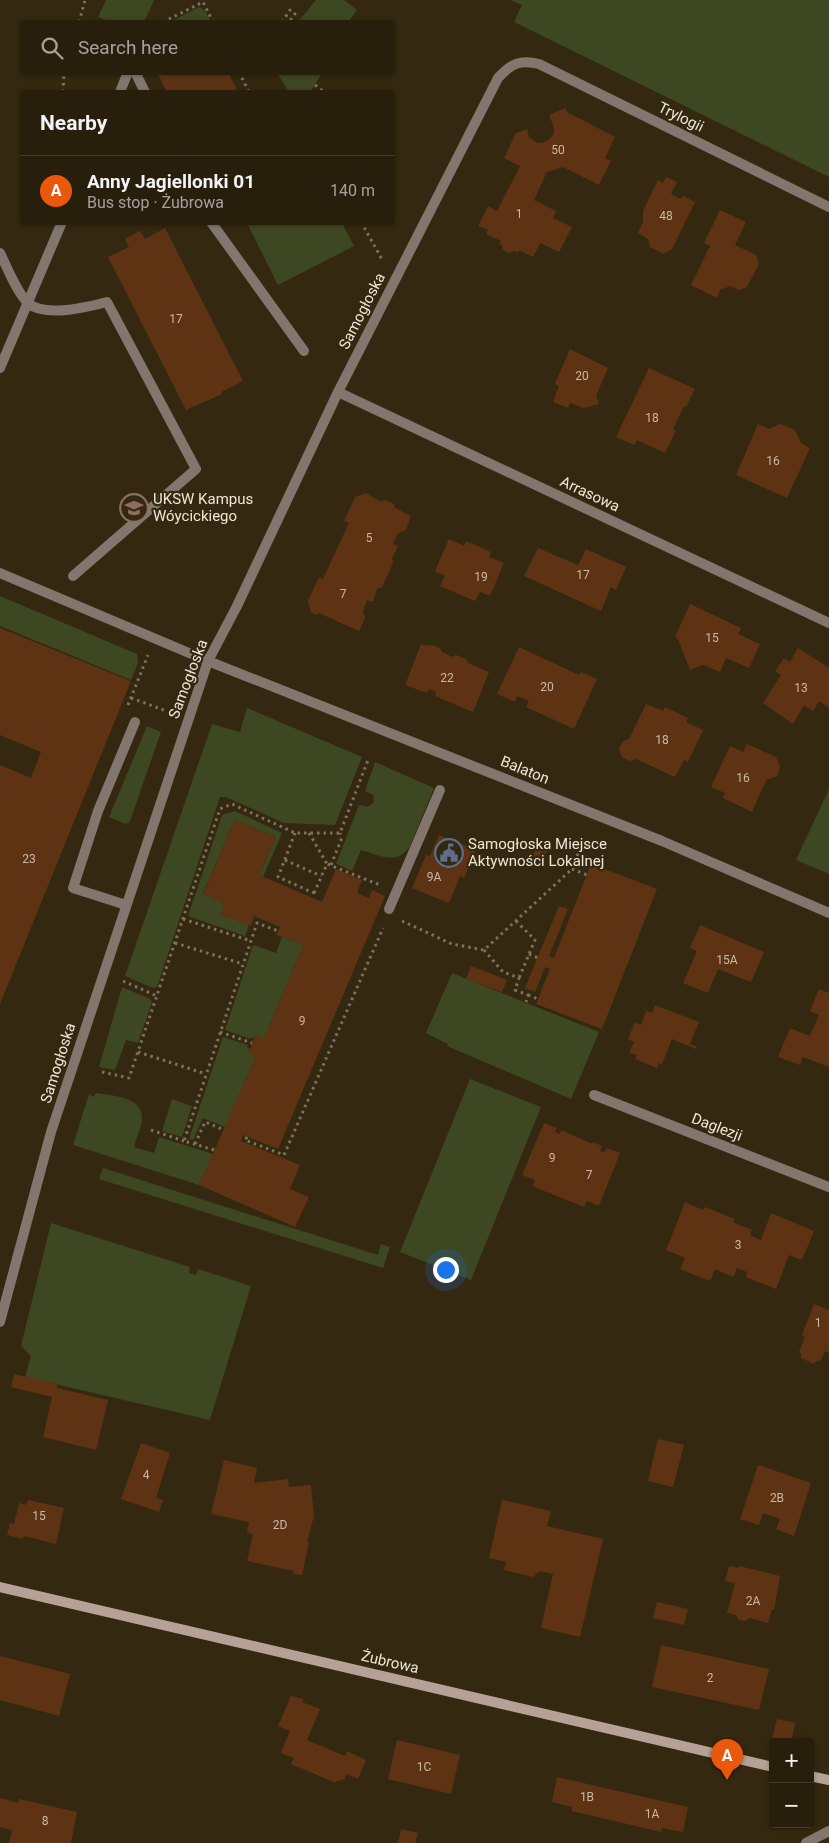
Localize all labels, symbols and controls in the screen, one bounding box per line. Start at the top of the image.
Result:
search box [20,20,395,75]
icon: search [38,34,66,62]
text: Search here [78,36,178,59]
street label: Trylogii [655,98,707,136]
text: Nearby [40,111,107,135]
house number: 50 [551,143,565,157]
text: Anny Jagiellonki 01 [87,170,255,193]
text: A [51,181,61,200]
text: 140 m [330,181,375,200]
text: Bus stop · Żubrowa [87,193,224,212]
house number: 1 [516,207,522,221]
house number: 48 [659,209,673,223]
street label: Samogłoska [335,270,389,352]
house number: 17 [169,312,183,326]
house number: 20 [575,369,589,383]
house number: 18 [645,411,659,425]
house number: 16 [766,454,780,468]
street label: Arrasowa [557,472,623,516]
place label: UKSW Kampus Wóycickiego [153,490,253,525]
school or university icon: UKSW Kampus Wóycickiego [119,493,149,523]
house number: 5 [366,531,373,545]
house number: 17 [576,568,590,582]
house number: 19 [474,570,488,584]
house number: 7 [340,587,347,601]
house number: 15 [705,631,719,645]
street label: Samogłoska [165,637,211,721]
house number: 22 [440,671,454,685]
house number: 20 [540,680,554,694]
house number: 13 [794,681,808,695]
house number: 18 [655,733,669,747]
street label: Balaton [498,752,552,788]
house number: 16 [736,771,750,785]
place label: Samogłoska Miejsce Aktywności Lokalnej [468,835,607,870]
public building icon: Samogłoska Miejsce Aktywności Lokalnej [434,838,464,868]
house number: 23 [22,852,36,866]
house number: 9A [427,870,441,884]
house number: 15A [716,953,738,967]
house number: 9 [299,1014,305,1028]
street label: Samogłoska [37,1021,79,1105]
street label: Daglezji [689,1109,745,1145]
house number: 9 [549,1151,555,1165]
house number: 7 [586,1168,593,1182]
house number: 3 [735,1238,741,1252]
your location [433,1257,459,1283]
house number: 1 [815,1316,821,1330]
house number: 4 [143,1468,150,1482]
house number: 2B [770,1491,784,1505]
house number: 15 [32,1509,46,1523]
house number: 2D [273,1518,287,1532]
house number: 2A [746,1594,760,1608]
street label: Żubrowa [359,1647,421,1677]
house number: 2 [707,1671,714,1685]
map controls [769,1738,814,1828]
button: + [769,1738,814,1783]
pin: A [711,1739,743,1780]
house number: 1C [417,1760,431,1774]
button: − [769,1783,814,1828]
house number: 1B [580,1790,594,1804]
house number: 1A [645,1807,659,1821]
house number: 8 [42,1814,49,1828]

